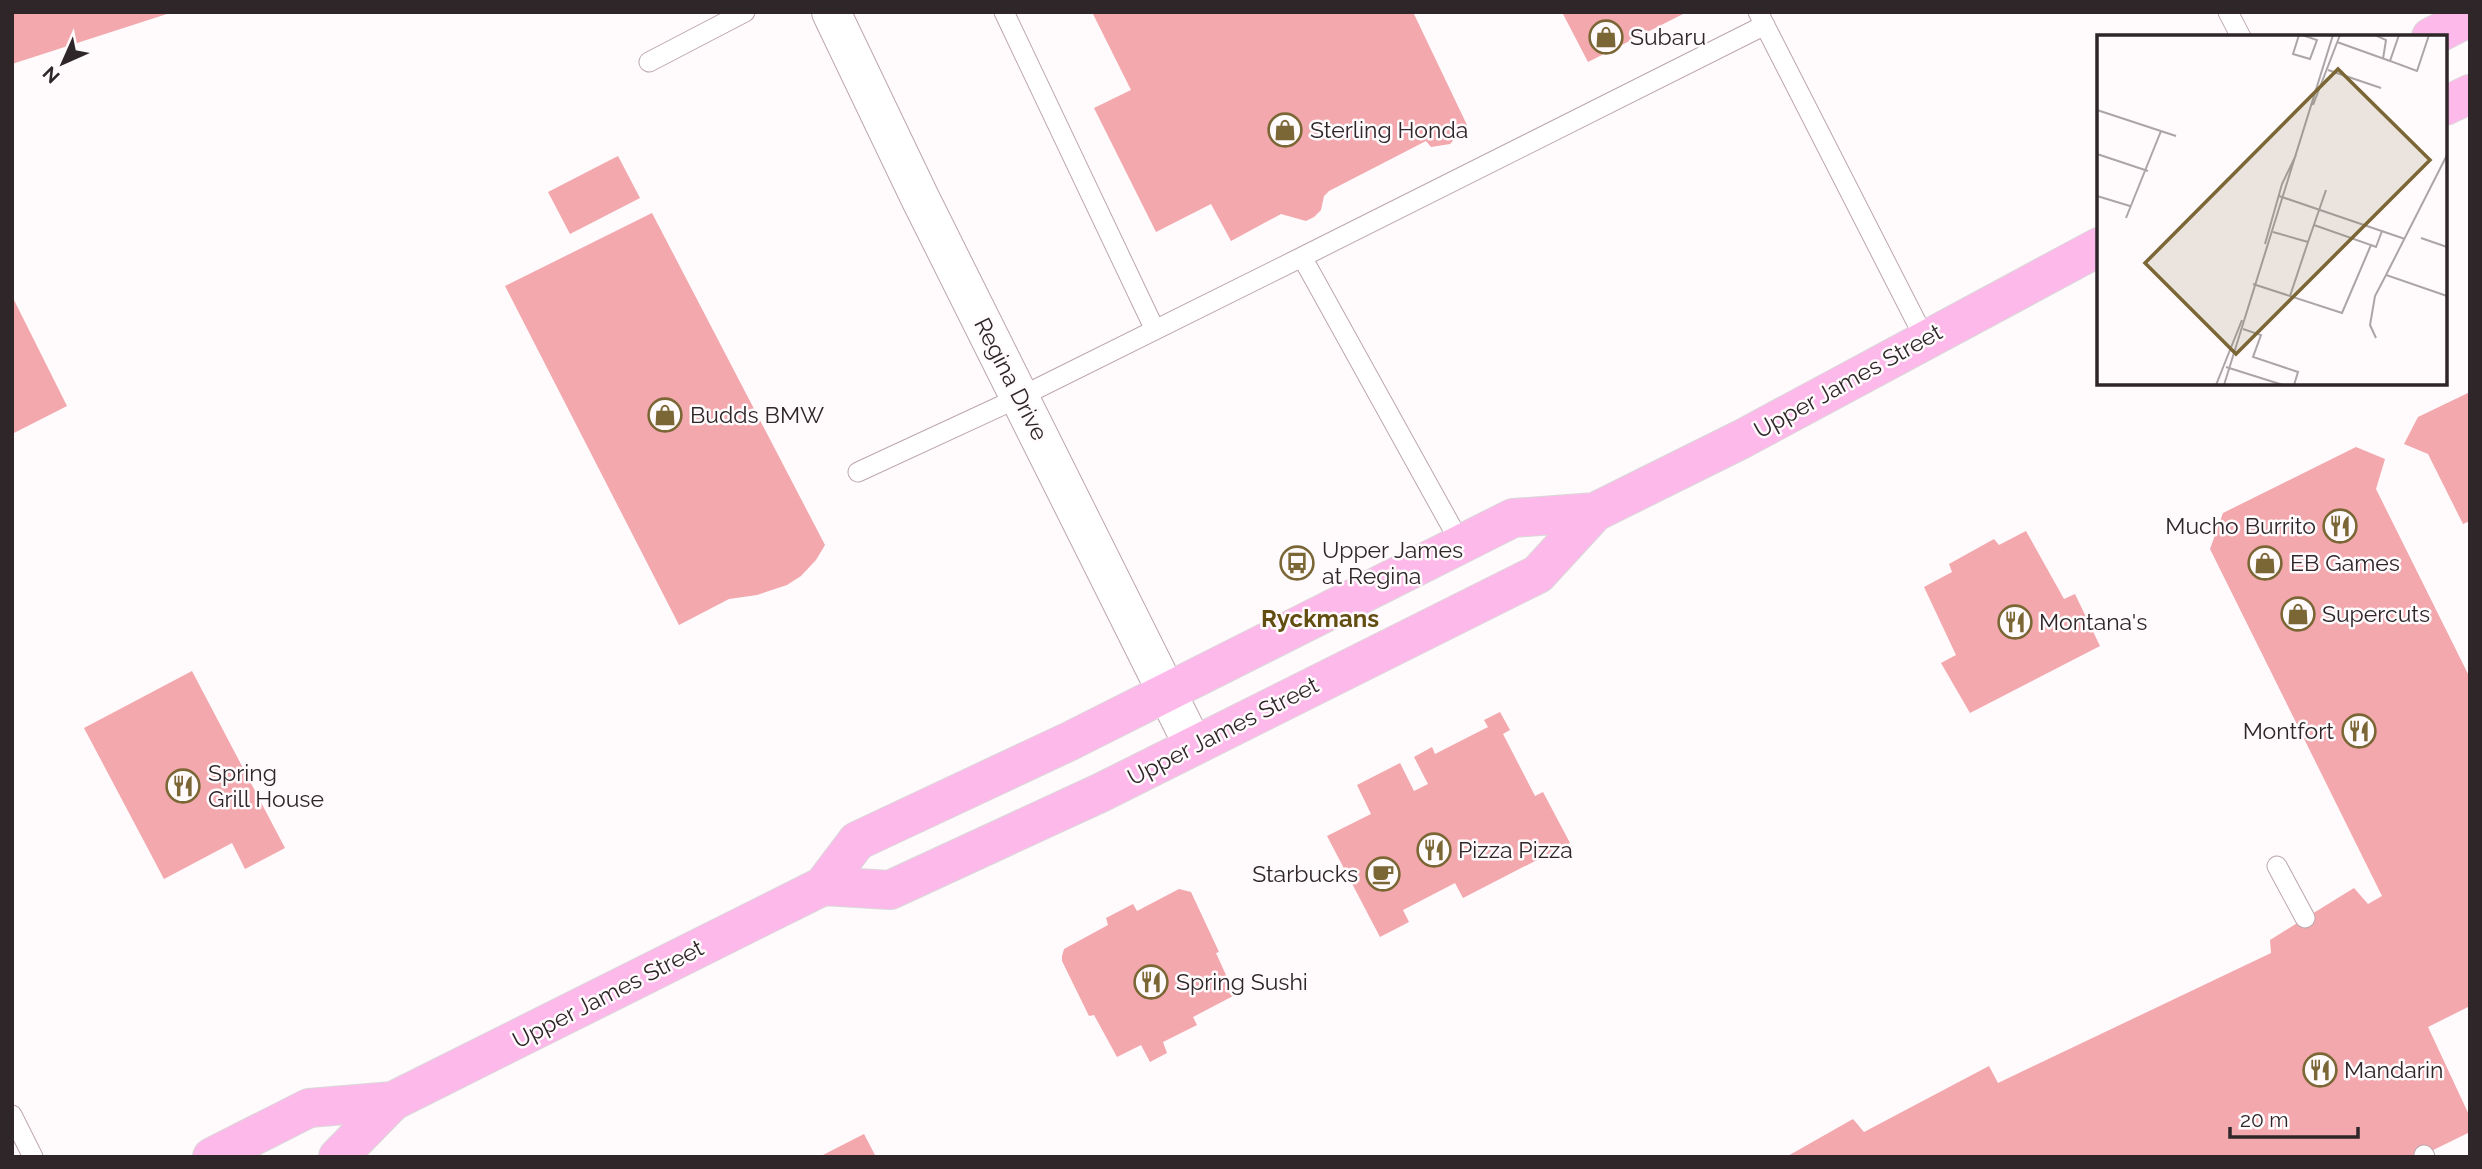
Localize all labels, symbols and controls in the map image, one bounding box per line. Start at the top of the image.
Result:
shop icon: Subaru [1587,18,1625,56]
place label: Subaru [1630,23,1706,50]
north arrow [28,28,98,98]
inset map [2097,35,2447,385]
text: N [38,62,64,88]
shop icon: Sterling Honda [1266,111,1304,149]
place label: Sterling Honda [1310,116,1468,143]
street label: Regina Drive [969,313,1054,445]
street label: Upper James Street [1749,318,1947,443]
shop icon: Budds BMW [646,396,684,434]
place label: Budds BMW [690,401,824,428]
restaurant icon: Mucho Burrito [2321,507,2359,545]
place label: Mucho Burrito [2165,512,2316,539]
place label: Upper James at Regina [1322,536,1463,589]
bus stop icon: Upper James at Regina [1278,544,1316,582]
shop icon: EB Games [2246,544,2284,582]
place label: EB Games [2290,549,2400,576]
shop icon: Supercuts [2279,595,2317,633]
place label: Supercuts [2322,600,2430,627]
restaurant icon: Montana's [1996,603,2034,641]
district label: Ryckmans [1261,604,1379,633]
place label: Montana's [2039,608,2147,635]
street label: Upper James Street [1123,671,1323,790]
restaurant icon: Montfort [2340,712,2378,750]
place label: Montfort [2243,717,2334,744]
place label: Spring Grill House [208,759,324,812]
restaurant icon: Spring Grill House [164,767,202,805]
restaurant icon: Pizza Pizza [1415,831,1453,869]
place label: Pizza Pizza [1458,836,1573,863]
cafe icon: Starbucks [1364,855,1402,893]
place label: Starbucks [1252,860,1358,887]
street label: Upper James Street [508,934,708,1053]
restaurant icon: Spring Sushi [1132,963,1170,1001]
place label: Spring Sushi [1176,968,1308,995]
restaurant icon: Mandarin [2301,1051,2339,1089]
place label: Mandarin [2344,1056,2443,1083]
scale bar [2230,1096,2358,1140]
text: 20 m [2240,1107,2288,1132]

